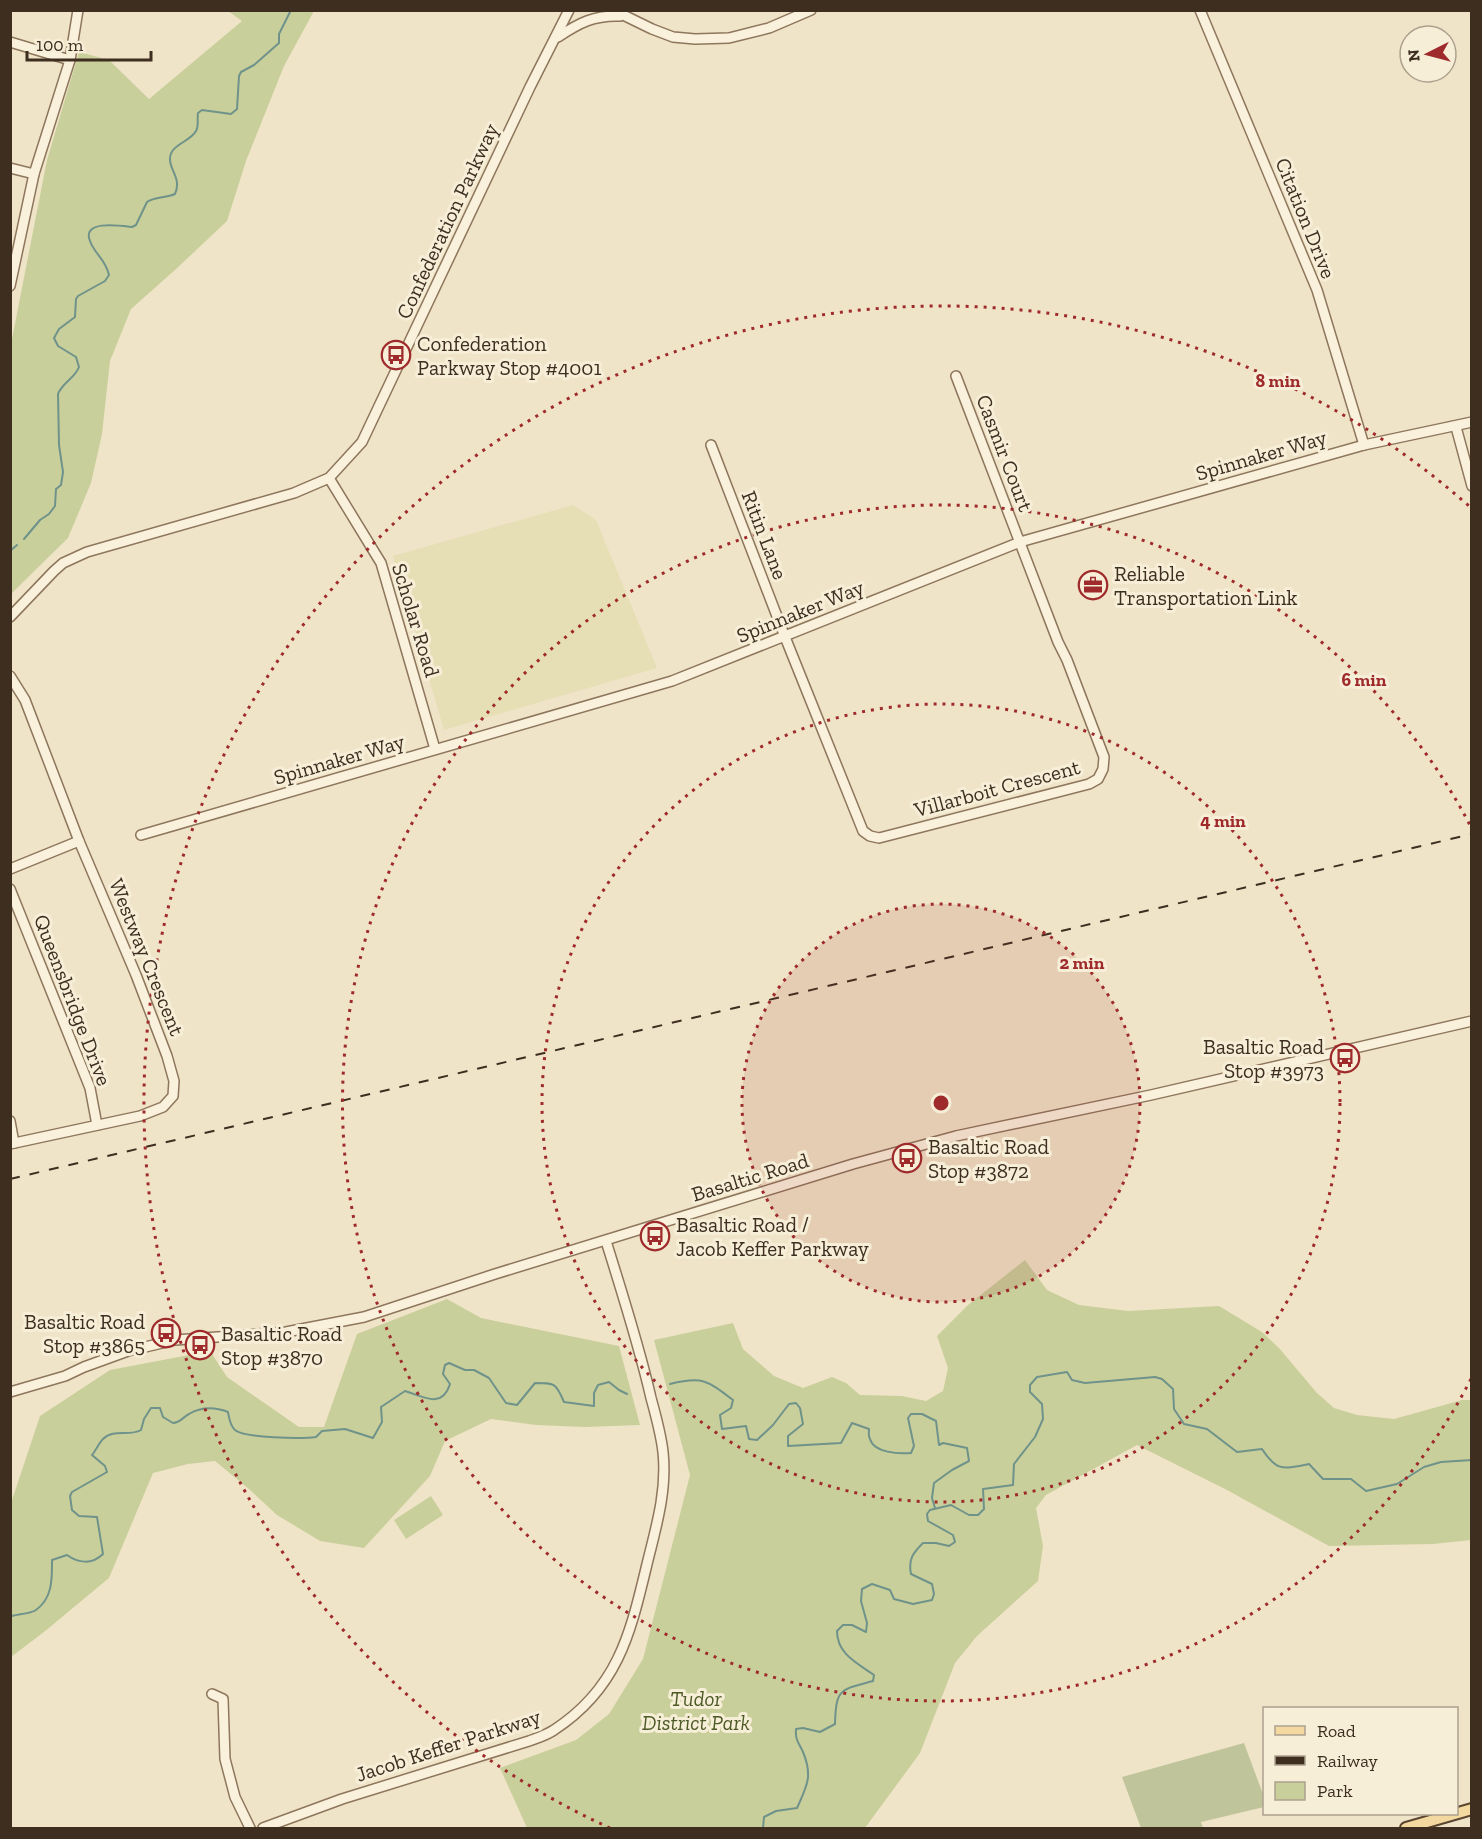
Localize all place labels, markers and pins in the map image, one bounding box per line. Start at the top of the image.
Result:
place label: Confederation Parkway Stop #4001 [417,331,602,380]
bus stop icon: Confederation Parkway Stop #4001 [380,339,412,371]
place label: Reliable Transportation Link [1114,561,1298,610]
office icon: Reliable Transportation Link [1077,569,1109,601]
place label: Basaltic Road Stop #3973 [1203,1034,1324,1083]
bus stop icon: Basaltic Road Stop #3973 [1329,1042,1361,1074]
centre of rings [931,1093,951,1113]
place label: Basaltic Road Stop #3872 [928,1134,1050,1183]
bus stop icon: Basaltic Road Stop #3872 [891,1142,923,1174]
place label: Basaltic Road / Jacob Keffer Parkway [676,1212,869,1261]
bus stop icon: Basaltic Road / Jacob Keffer Parkway [639,1220,671,1252]
place label: Basaltic Road Stop #3865 [24,1309,145,1358]
bus stop icon: Basaltic Road Stop #3865 [150,1317,182,1349]
place label: Basaltic Road Stop #3870 [221,1321,343,1370]
bus stop icon: Basaltic Road Stop #3870 [184,1329,216,1361]

